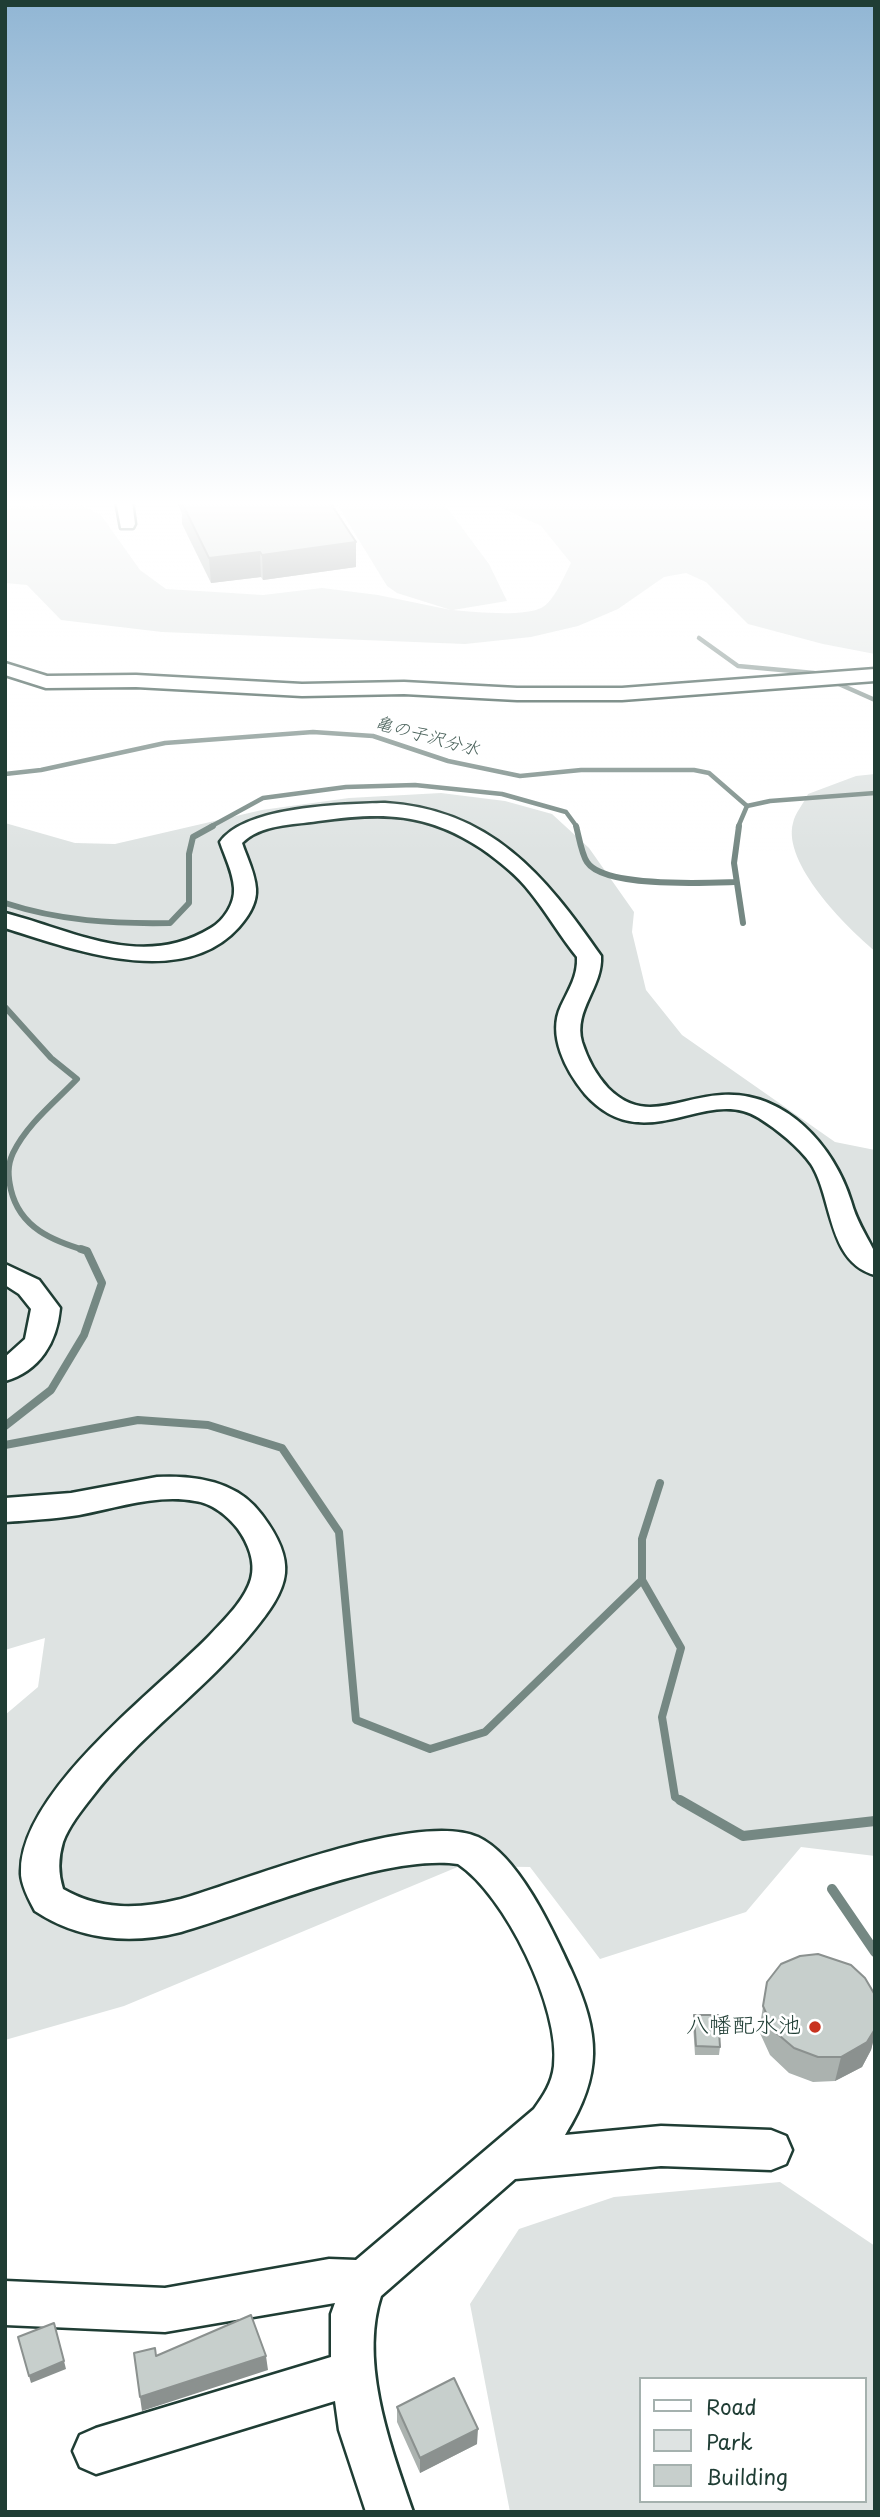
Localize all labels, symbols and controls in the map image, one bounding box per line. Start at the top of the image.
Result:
water label: 亀の子沢分水 [372,713,482,761]
place label: 八幡配水池 [686,2013,801,2041]
marker: 八幡配水池 [807,2019,823,2035]
legend [638,2377,866,2503]
text: Road [706,2390,757,2422]
text: Park [706,2425,753,2457]
text: Building [706,2460,788,2492]

